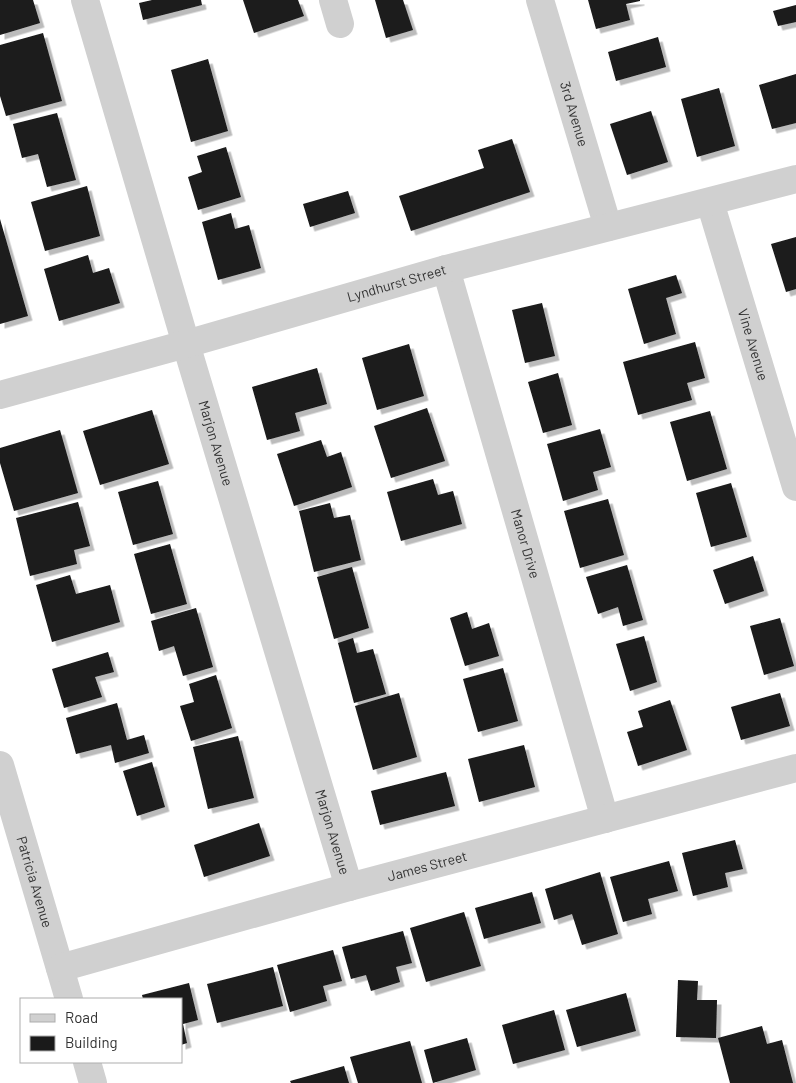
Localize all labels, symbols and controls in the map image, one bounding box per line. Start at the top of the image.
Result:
street label: 3rd Avenue [557,79,592,149]
street label: Lyndhurst Street [345,260,448,305]
street label: Vine Avenue [735,307,772,382]
street label: Marjon Avenue [195,398,237,488]
street label: Manor Drive [508,507,544,580]
street label: Marjon Avenue [312,787,354,877]
street label: Patricia Avenue [13,834,57,930]
street label: James Street [385,847,469,884]
legend [20,998,182,1063]
text: Road [65,1008,98,1026]
text: Building [65,1033,118,1051]

